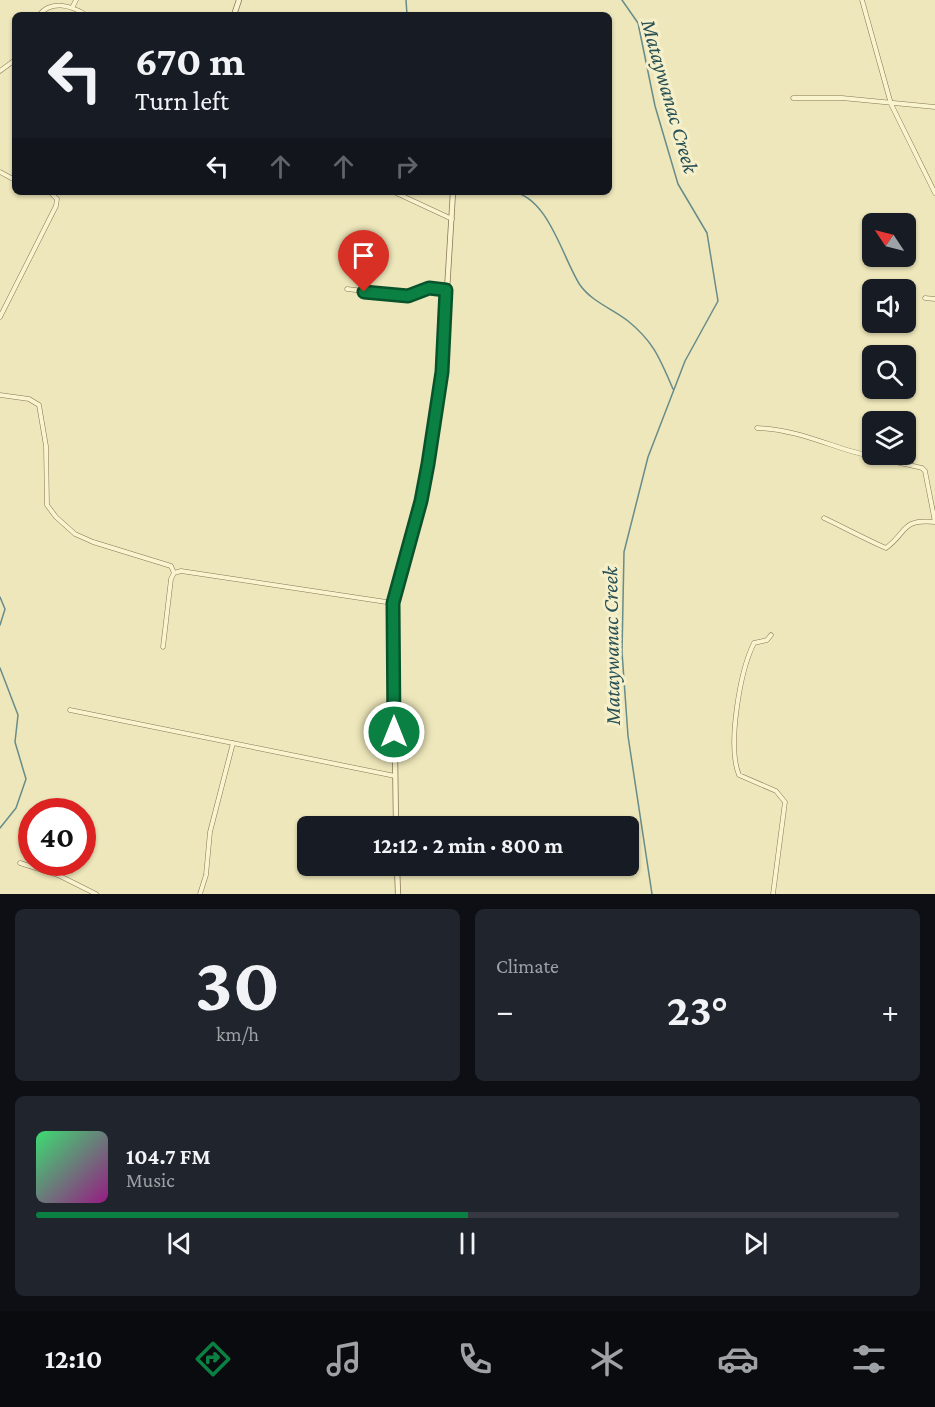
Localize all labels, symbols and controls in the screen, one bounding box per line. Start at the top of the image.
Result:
water label: Mataywanac Creek [636,15,704,177]
icon: left [36,36,114,114]
text: 670 m [135,37,245,84]
text: Turn left [135,86,229,116]
icon: left [201,150,234,183]
icon: ahead [264,150,297,183]
icon: ahead [327,150,360,183]
icon: right [390,150,423,183]
north arrow [862,213,916,267]
map controls [862,213,916,465]
pin [338,230,389,292]
icon: arrive [347,239,380,272]
button: sound [862,279,916,333]
button: search [862,345,916,399]
button: layers [862,411,916,465]
water label: Mataywanac Creek [597,565,625,727]
position arrow [362,700,426,764]
speed limit sign: 40 [18,798,96,876]
text: 12:12 · 2 min · 800 m [373,833,563,858]
text: 30 [195,940,280,1027]
text: Climate [496,955,559,977]
text: 23° [667,985,728,1035]
text: − [496,992,513,1029]
text: + [882,992,899,1029]
text: km/h [216,1023,259,1045]
text: 104.7 FM [126,1144,211,1169]
text: Music [126,1169,175,1191]
icon: previous [163,1227,196,1260]
icon: pause [451,1227,484,1260]
icon: next [739,1227,772,1260]
icon: directions [192,1338,234,1380]
icon: music [323,1338,365,1380]
icon: phone [454,1338,496,1380]
icon: climate [586,1338,628,1380]
icon: car [717,1338,759,1380]
icon: filters [848,1338,890,1380]
text: 12:10 [45,1344,103,1374]

